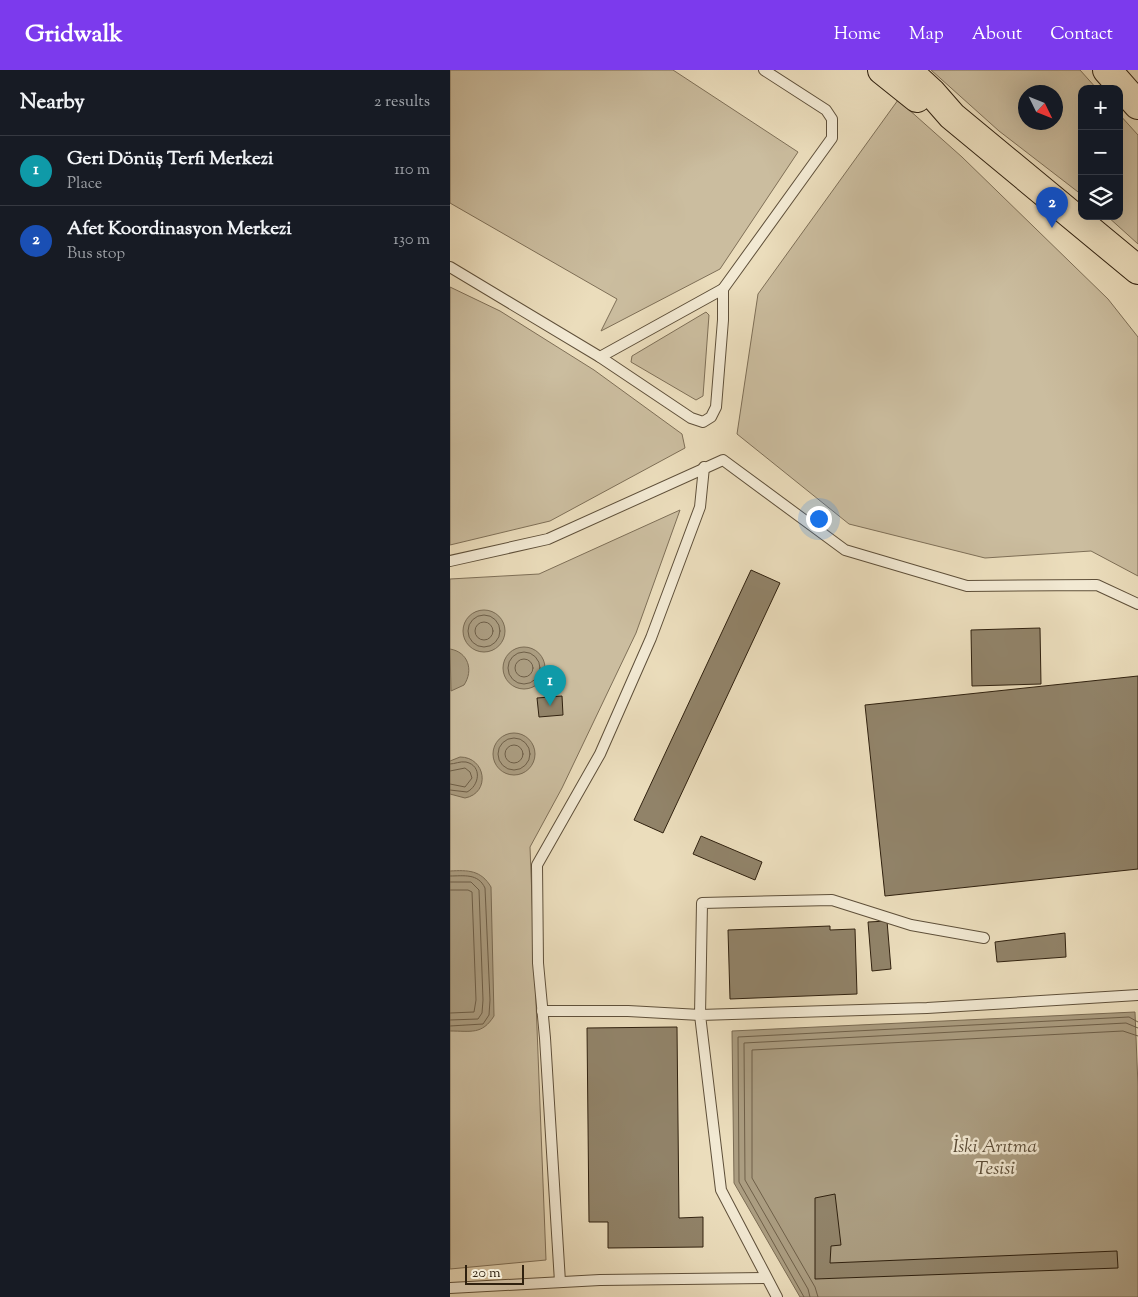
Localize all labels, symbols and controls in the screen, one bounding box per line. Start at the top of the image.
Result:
text: Gridwalk [25,18,123,52]
text: Home [834,22,881,48]
text: Map [909,22,944,48]
text: About [972,22,1022,48]
text: Contact [1050,22,1113,48]
north arrow [1018,85,1063,130]
map controls [1078,85,1123,220]
button: + [1078,85,1123,130]
text: Nearby [20,88,85,118]
text: 2 results [374,91,430,114]
button: − [1078,130,1123,175]
text: Geri Dönüş Terfi Merkezi [67,146,273,173]
text: 1 [33,159,39,182]
text: 110 m [394,159,430,182]
text: Place [67,173,102,196]
button: layers [1078,175,1123,220]
pin: 2 [1036,187,1068,228]
text: Afet Koordinasyon Merkezi [67,216,292,243]
text: 2 [32,229,40,252]
text: 130 m [393,229,430,252]
text: Bus stop [67,243,125,266]
your location [806,506,832,532]
pin: 1 [534,665,566,706]
water label: İski Arıtma Tesisi [953,1134,1037,1183]
scale bar [465,1262,524,1285]
text: 20 m [472,1264,501,1284]

